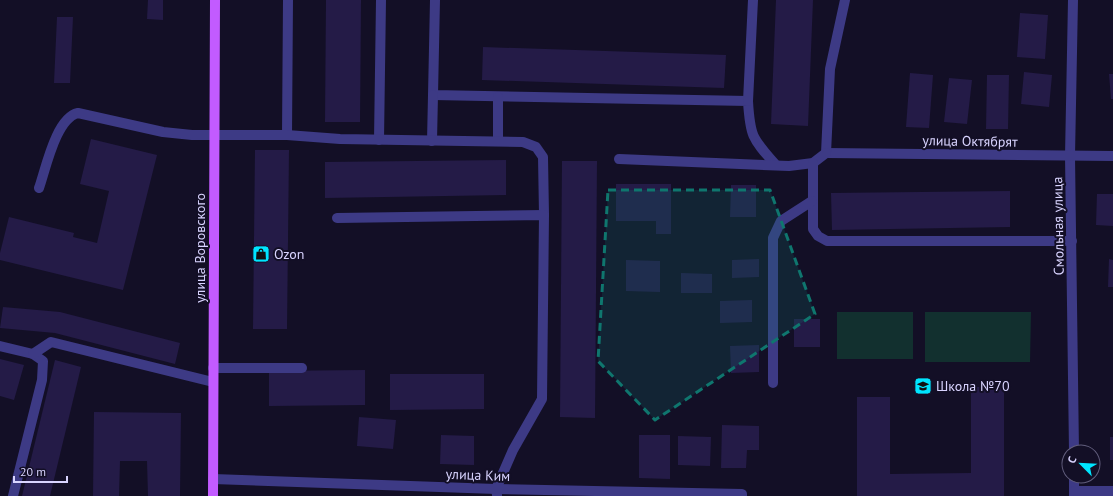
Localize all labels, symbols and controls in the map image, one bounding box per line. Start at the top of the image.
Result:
street label: улица Октябрят [922,131,1018,151]
street label: Смольная улица [1048,177,1068,275]
street label: улица Воровского [191,193,209,303]
shop icon: Ozon [251,244,271,264]
place label: Ozon [274,245,304,263]
school or university icon: Школа №70 [913,376,933,396]
place label: Школа №70 [936,377,1010,395]
north arrow [1061,444,1101,484]
text: С [1064,454,1080,466]
scale bar [14,458,67,484]
text: 20 m [20,464,46,479]
street label: улица Ким [445,465,511,485]

